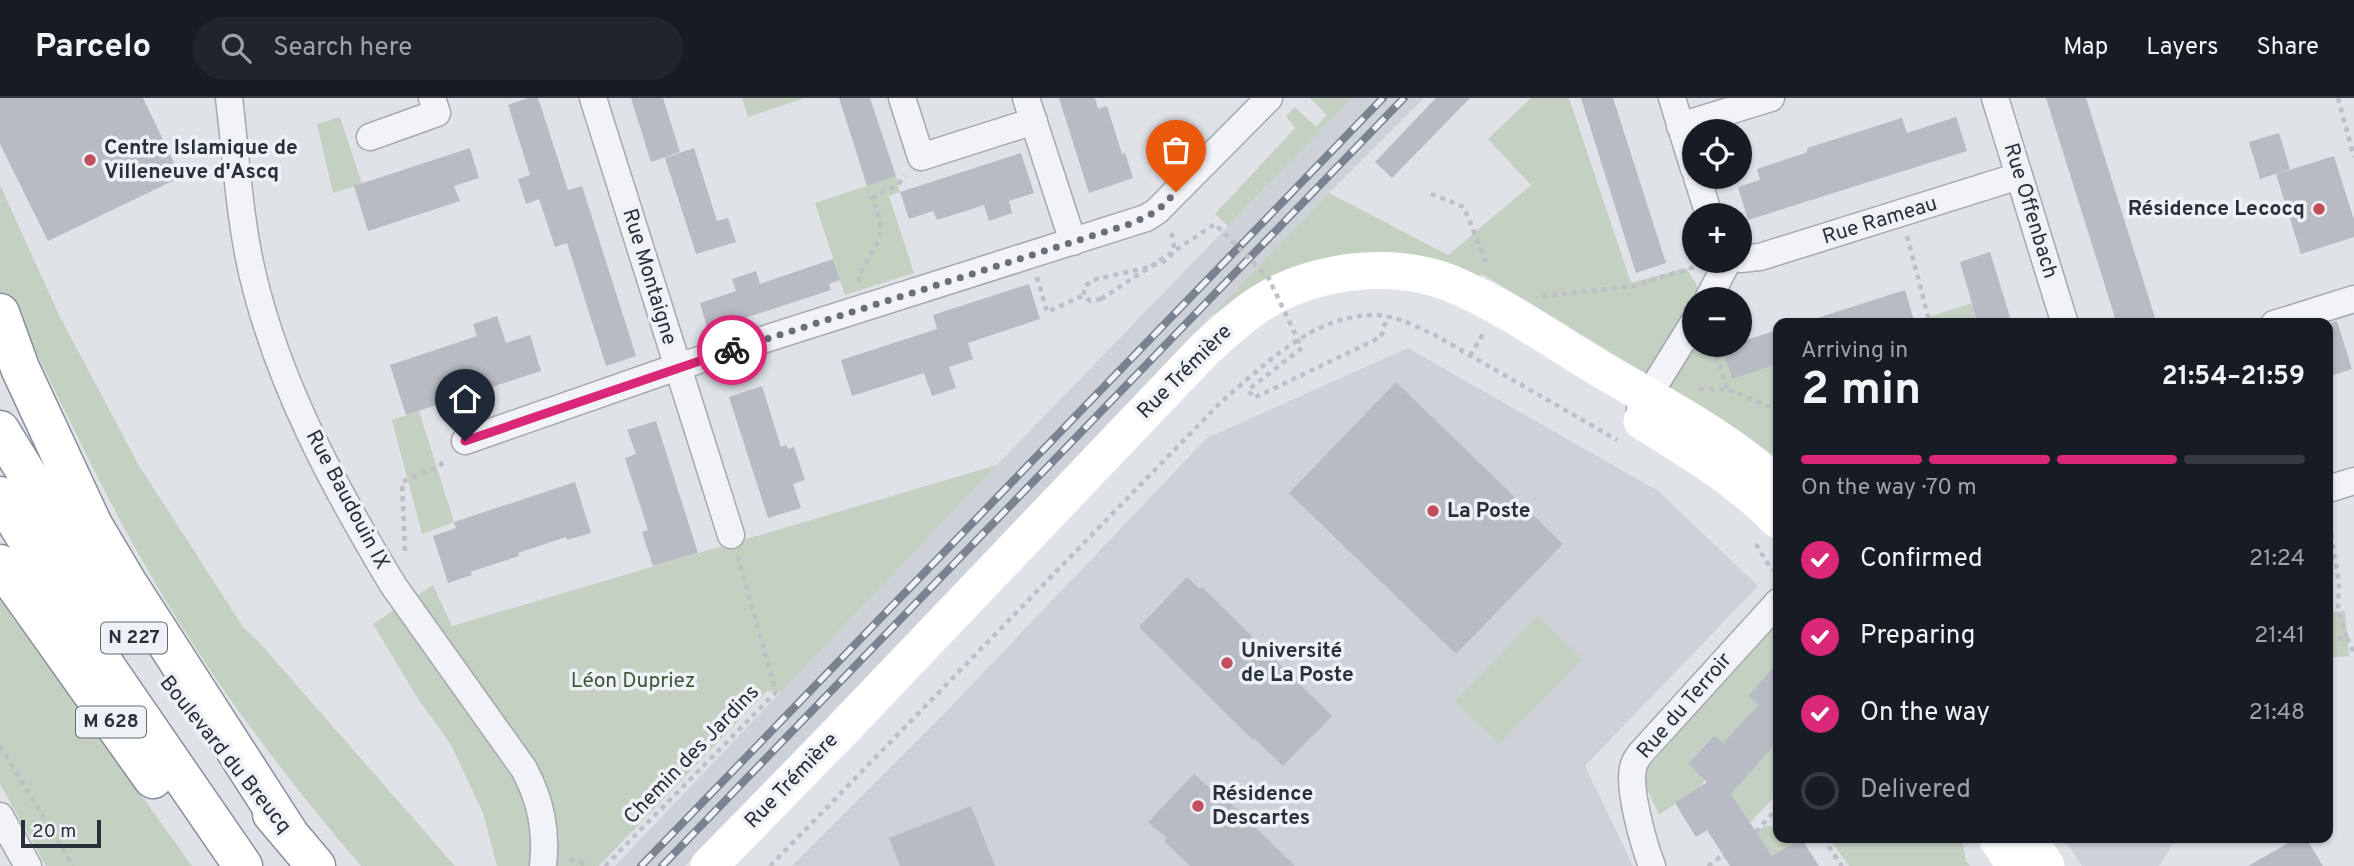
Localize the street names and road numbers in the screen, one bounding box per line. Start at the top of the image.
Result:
street label: Rue Offenbach [1997,140,2063,282]
street label: Rue Rameau [1819,191,1941,251]
street label: Rue Montaigne [615,206,683,348]
street label: Rue Trémière [1132,319,1238,425]
street label: Rue Baudouin IX [299,426,395,574]
road number: N 227 [101,622,167,653]
street label: Rue du Terroir [1631,647,1739,765]
street label: Boulevard du Breucq [153,671,297,839]
street label: Chemin des Jardins [618,679,766,831]
road number: M 628 [76,706,146,737]
street label: Rue Trémière [739,727,845,835]

